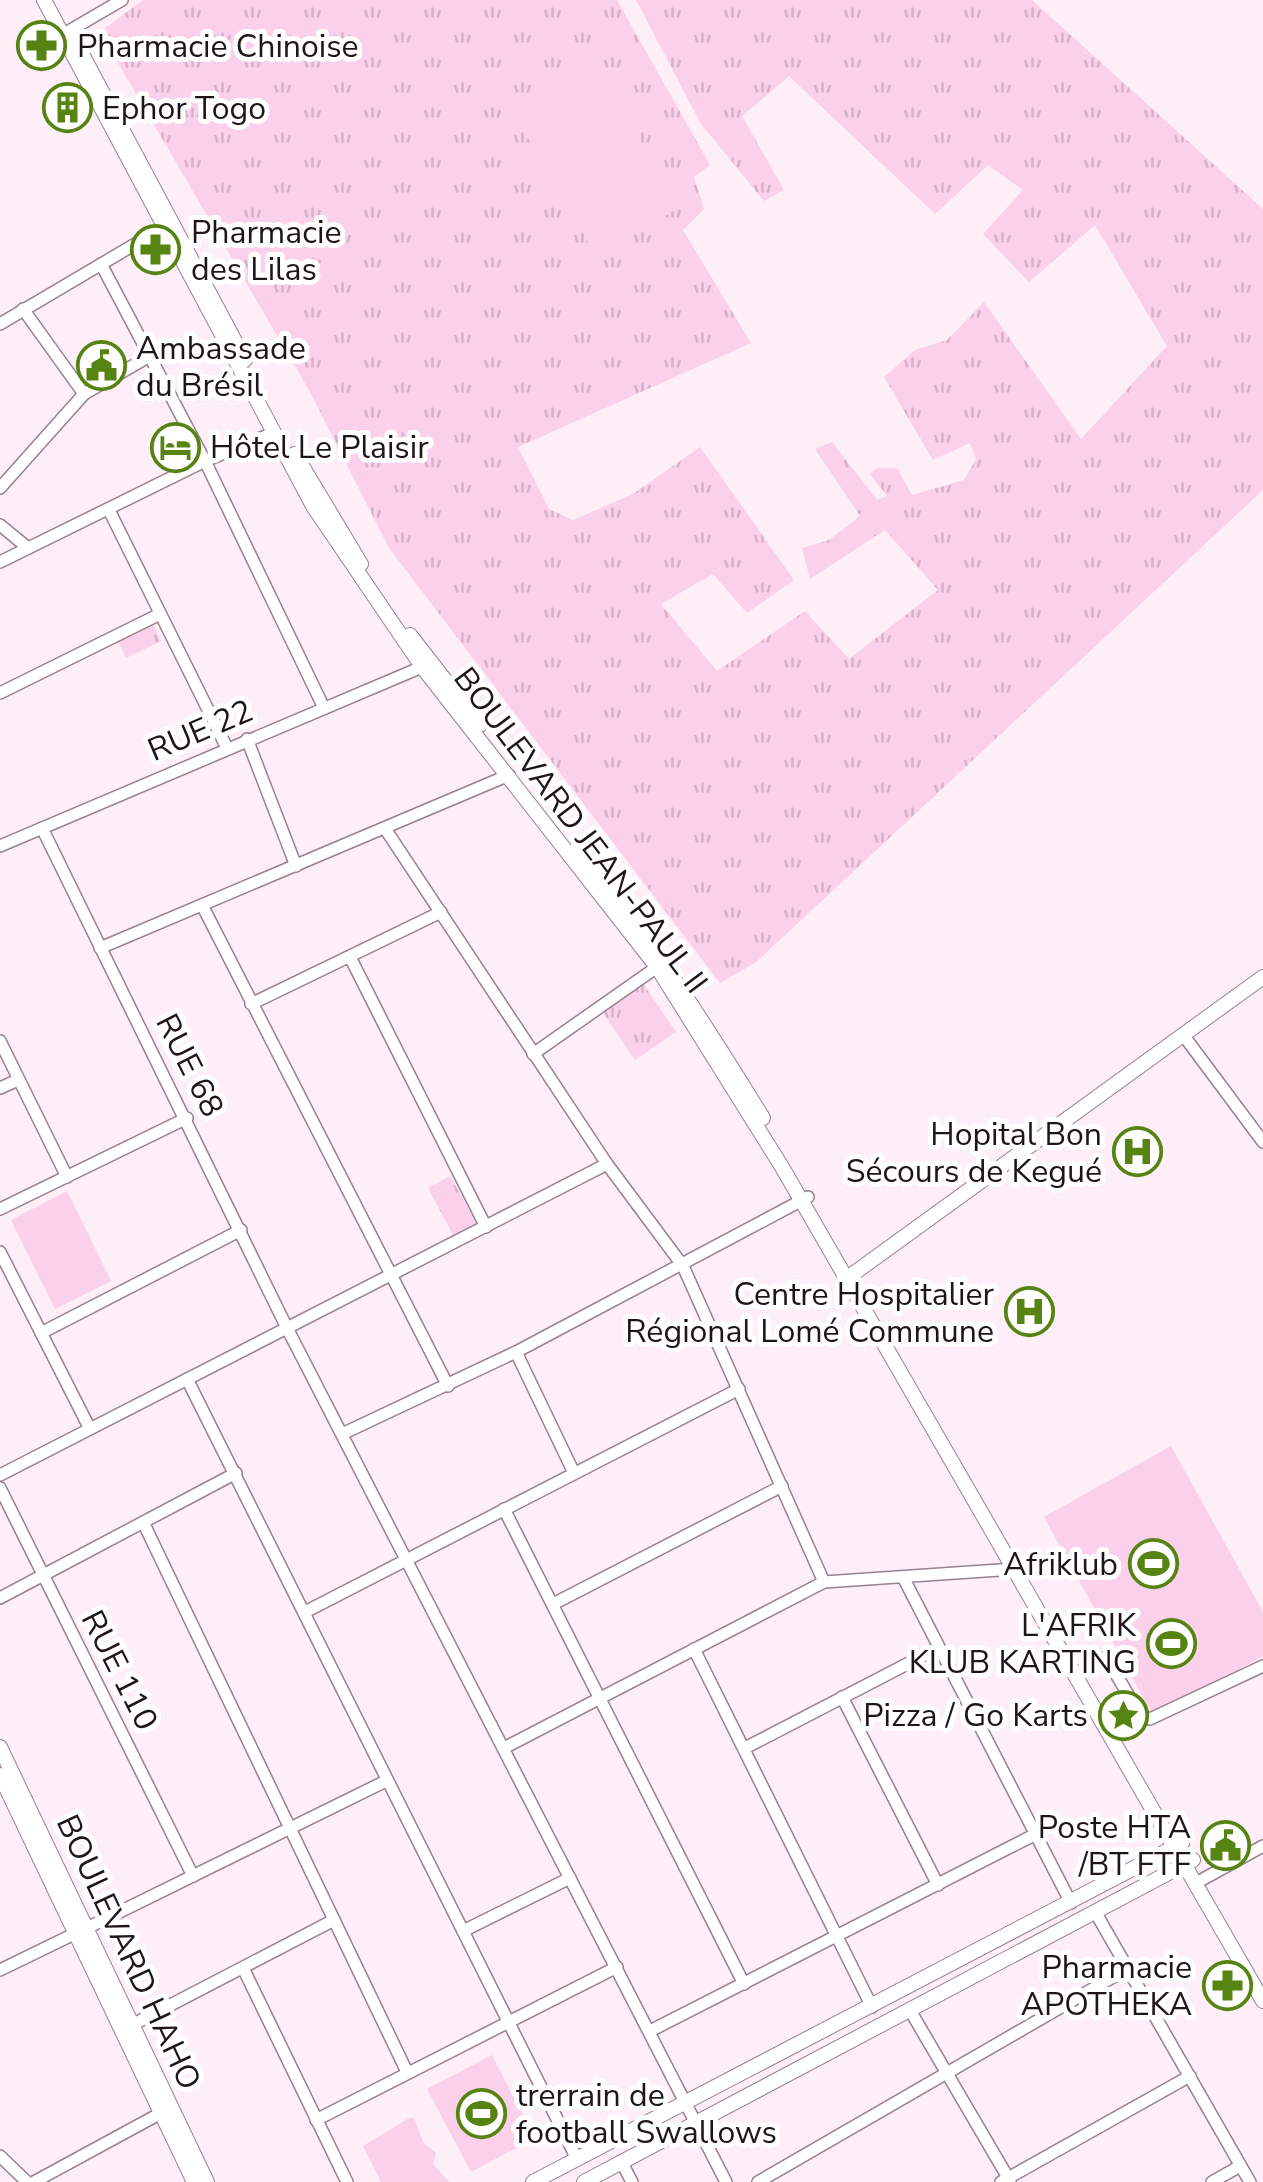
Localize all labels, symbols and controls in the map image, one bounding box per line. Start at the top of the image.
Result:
pharmacy icon: Pharmacie Chinoise [16,20,68,72]
place label: Pharmacie Chinoise [77,25,359,68]
building icon: Ephor Togo [41,82,93,134]
place label: Ephor Togo [102,87,266,130]
place label: Pharmacie des Lilas [191,211,341,291]
pharmacy icon: Pharmacie des Lilas [130,224,182,276]
place label: Ambassade du Brésil [136,327,306,407]
public building icon: Ambassade du Brésil [75,340,127,392]
hotel icon: Hôtel Le Plaisir [149,421,201,473]
place label: Hôtel Le Plaisir [210,426,429,469]
street label: BOULEVARD JEAN-PAUL II [444,658,717,1002]
street label: RUE 22 [141,689,259,772]
street label: RUE 68 [145,1006,234,1124]
place label: Hopital Bon Sécours de Kegué [846,1113,1102,1193]
hospital icon: Hopital Bon Sécours de Kegué [1111,1126,1163,1178]
place label: Centre Hospitalier Régional Lomé Commune [625,1273,995,1353]
hospital icon: Centre Hospitalier Régional Lomé Commune [1003,1286,1055,1338]
sports icon: Afriklub [1127,1538,1179,1590]
place label: Afriklub [1003,1543,1118,1586]
street label: RUE 110 [71,1603,168,1738]
place label: L'AFRIK KLUB KARTING [909,1604,1137,1684]
sports icon: L'AFRIK KLUB KARTING [1145,1617,1197,1669]
place icon: Pizza / Go Karts [1097,1689,1149,1741]
place label: Pizza / Go Karts [863,1694,1088,1737]
place label: Poste HTA /BT FTF [1038,1806,1191,1886]
street label: BOULEVARD HAHO [46,1808,211,2097]
public building icon: Poste HTA /BT FTF [1200,1819,1252,1871]
place label: Pharmacie APOTHEKA [1021,1946,1192,2026]
pharmacy icon: Pharmacie APOTHEKA [1201,1959,1253,2011]
place label: trerrain de football Swallows [516,2074,777,2154]
sports icon: trerrain de football Swallows [455,2087,507,2139]

